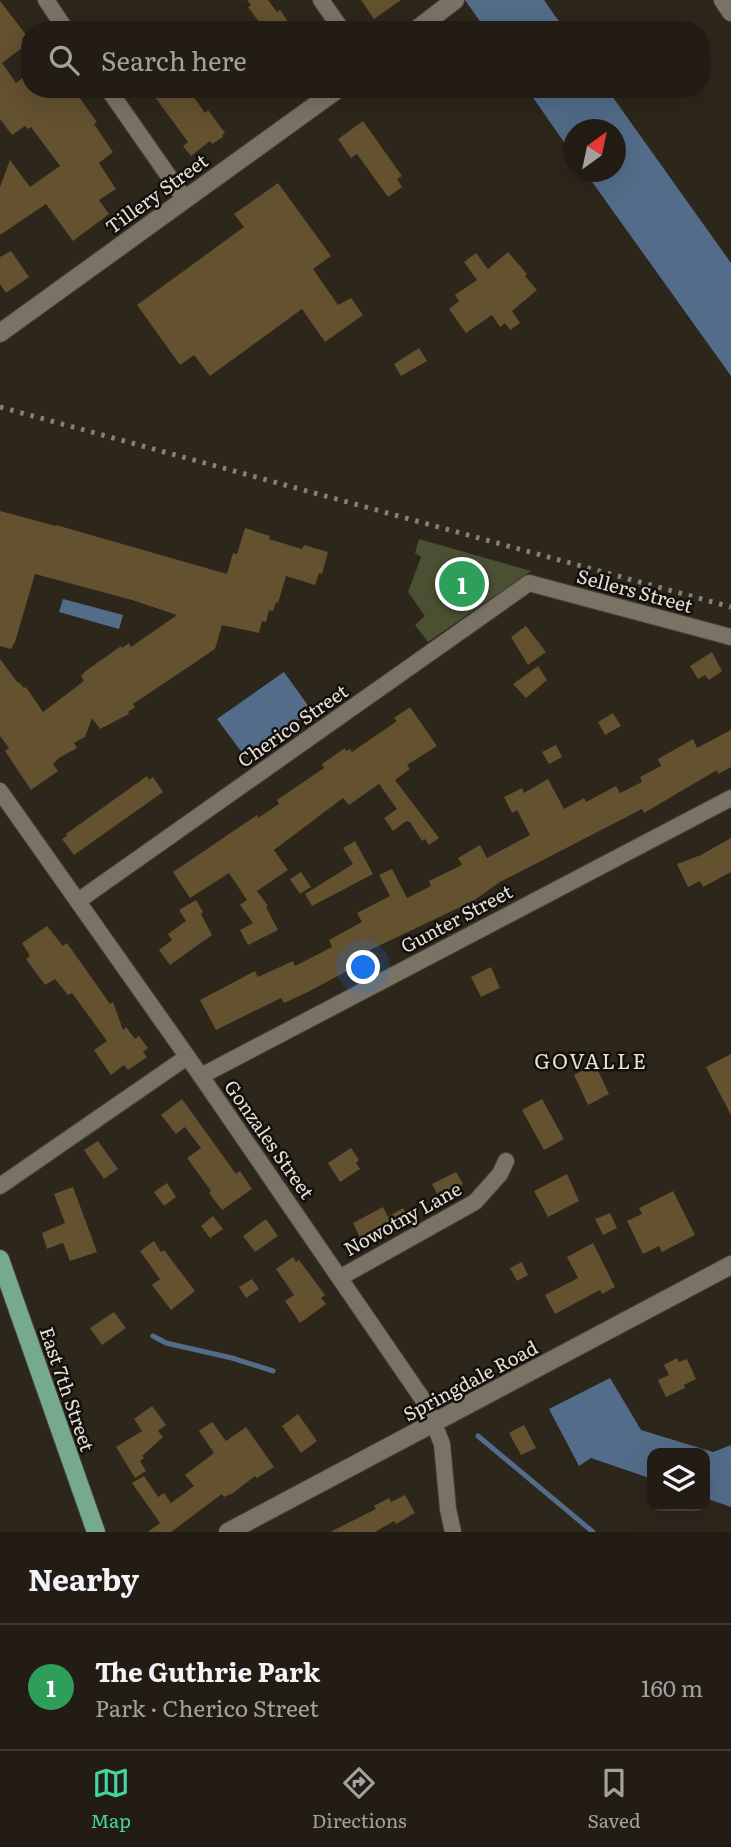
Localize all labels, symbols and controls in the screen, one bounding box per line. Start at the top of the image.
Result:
search box [21,21,710,98]
text: Search here [101,40,247,79]
icon: search [45,41,83,79]
north arrow [563,119,626,182]
street label: Tillery Street [99,146,213,240]
pin: 1 [439,558,485,610]
street label: Sellers Street [574,561,696,619]
street label: Cherico Street [231,676,353,774]
street label: Gunter Street [395,877,517,959]
your location [346,950,380,984]
district label: GOVALLE [534,1044,648,1075]
street label: Gonzales Street [218,1074,322,1205]
street label: Nowotny Lane [338,1174,466,1262]
street label: East 7th Street [34,1323,103,1455]
street label: Springdale Road [398,1333,543,1427]
map controls [647,1448,710,1511]
button: layers [647,1448,710,1511]
text: Nearby [28,1556,139,1600]
text: The Guthrie Park [95,1651,320,1690]
text: 1 [46,1670,56,1704]
text: 160 m [641,1670,703,1704]
text: Park · Cherico Street [95,1690,319,1724]
tab: Map [90,1764,131,1834]
tab: Directions [312,1764,407,1834]
tab: Saved [588,1764,641,1834]

